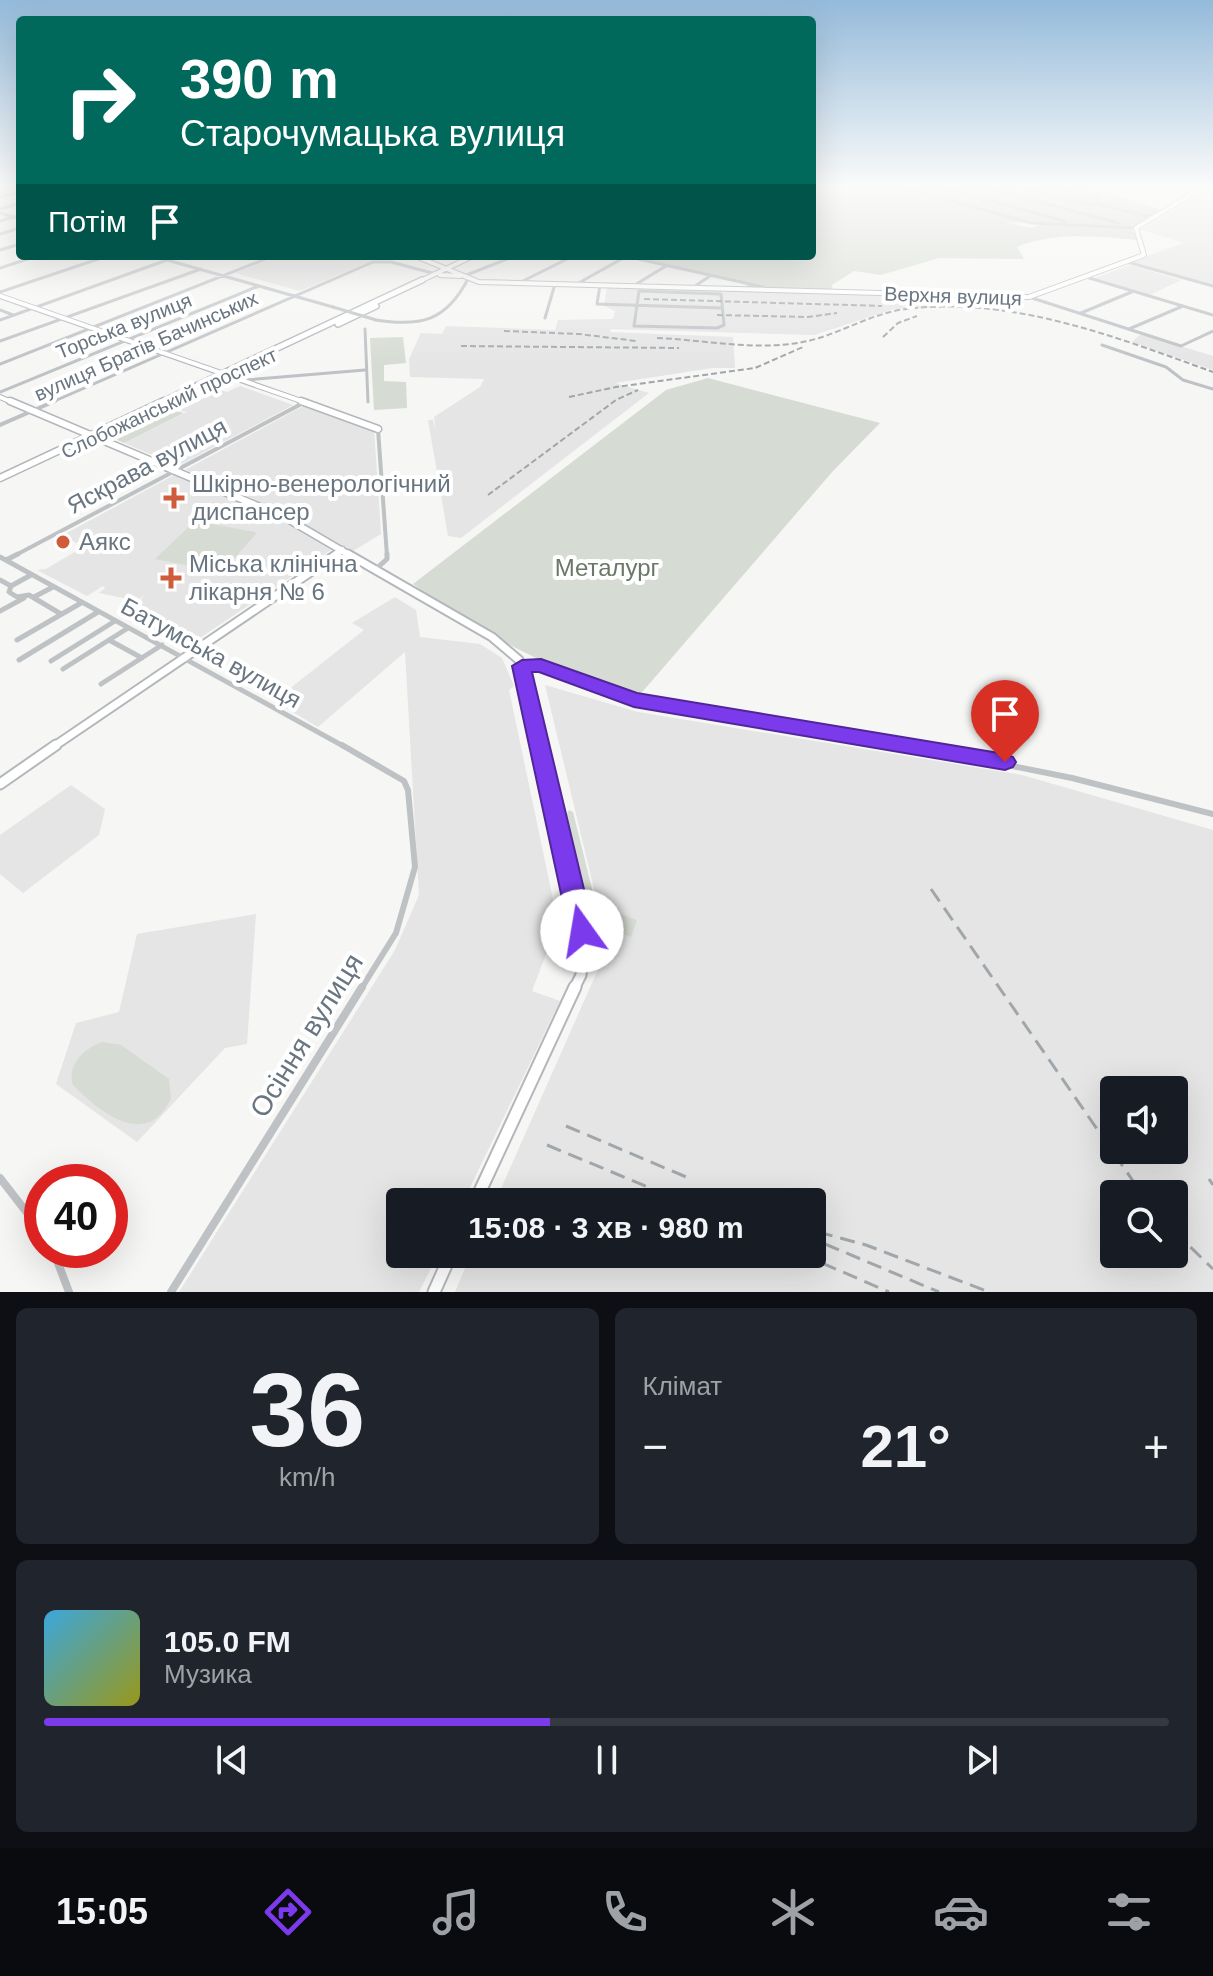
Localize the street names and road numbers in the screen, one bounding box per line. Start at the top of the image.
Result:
street label: Верхня вулиця [884,283,1022,309]
street label: вулиця Братів Бачинських [31,287,261,405]
street label: Торська вулиця [53,289,195,363]
street label: Слобожанський проспект [58,343,280,463]
street label: Яскрава вулиця [62,412,231,519]
street label: Батумська вулиця [117,592,306,713]
street label: Осіння вулиця [244,948,369,1123]

